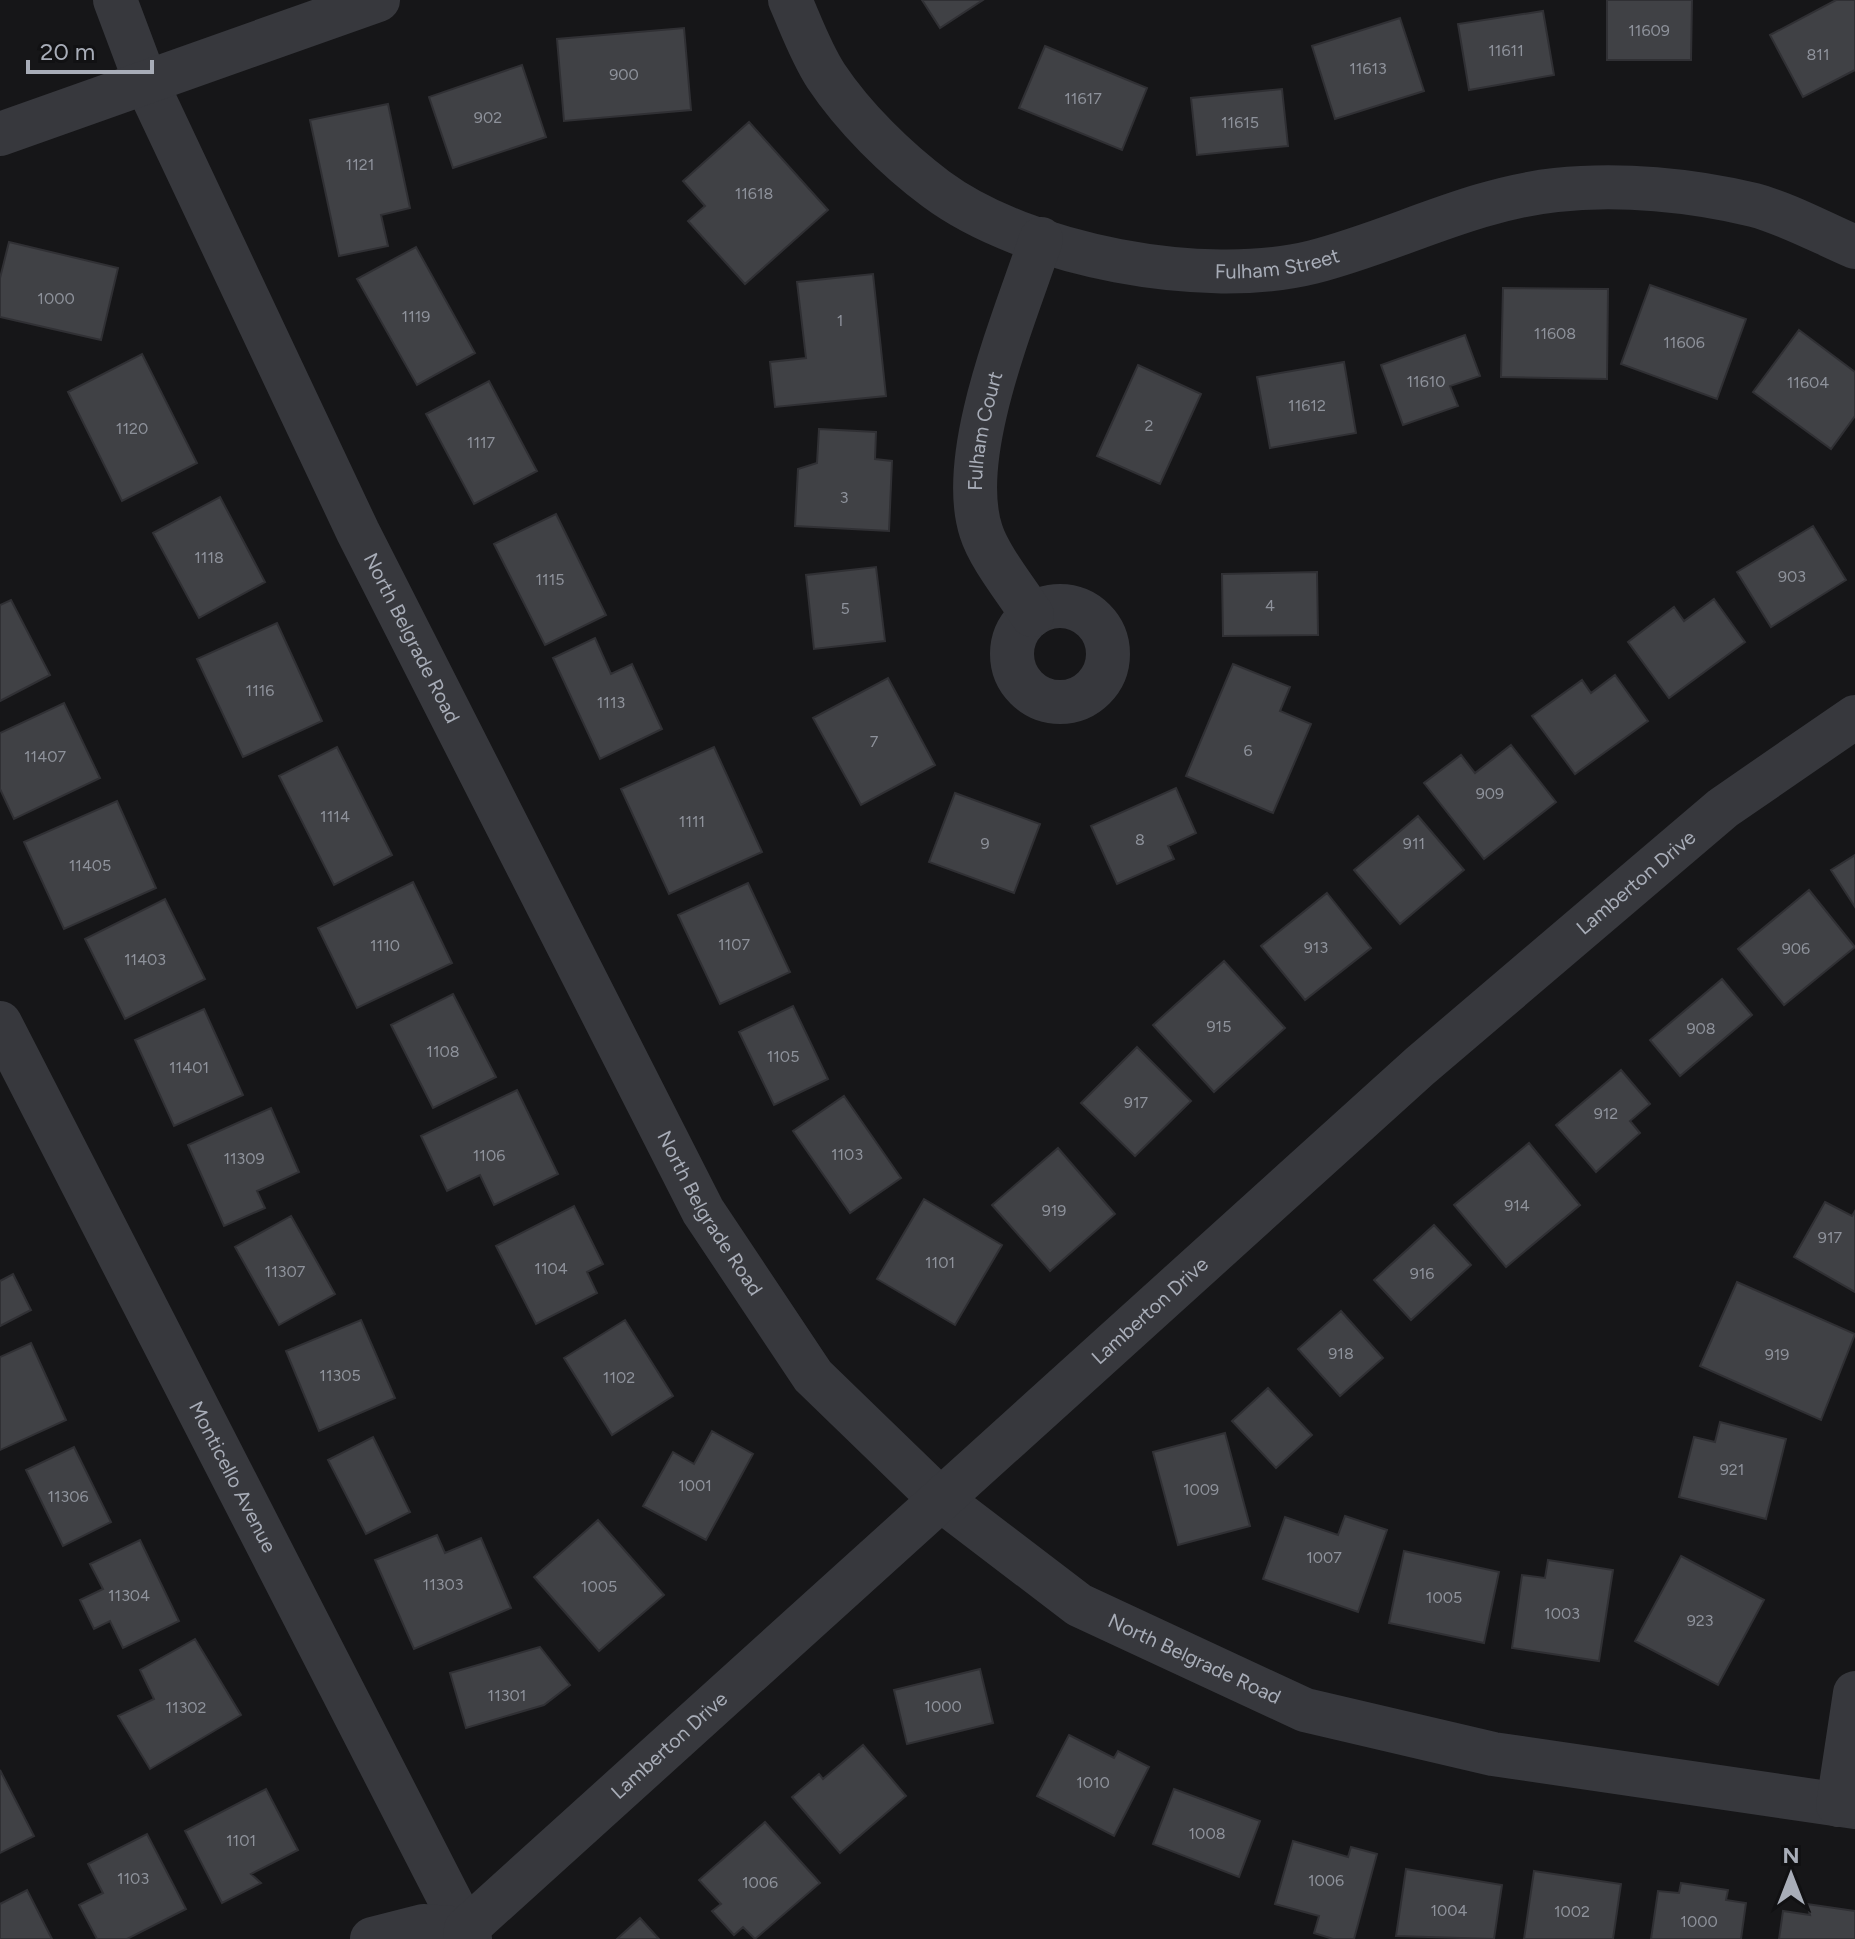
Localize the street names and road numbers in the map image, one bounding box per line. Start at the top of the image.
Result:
street label: Fulham Street [1215,243,1342,283]
street label: Fulham Court [963,368,1007,491]
street label: North Belgrade Road [359,549,465,727]
street label: Lamberton Drive [1572,825,1700,939]
street label: North Belgrade Road [652,1127,768,1300]
street label: Lamberton Drive [1087,1252,1213,1369]
street label: Monticello Avenue [184,1397,282,1556]
street label: North Belgrade Road [1104,1608,1285,1709]
street label: Lamberton Drive [606,1686,732,1804]

